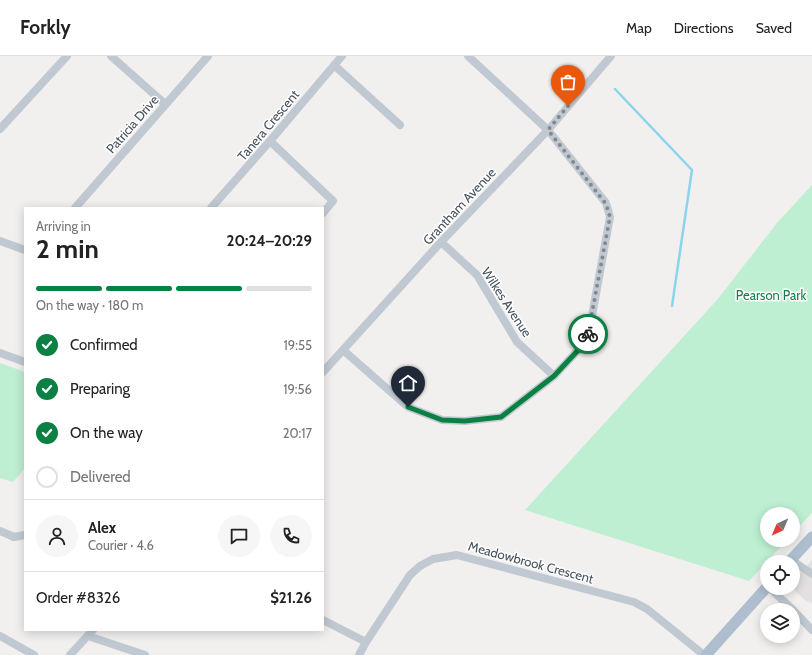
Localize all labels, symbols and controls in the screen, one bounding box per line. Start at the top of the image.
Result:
text: Forkly [20,16,71,39]
text: Map [626,19,652,37]
text: Directions [674,19,734,37]
text: Saved [756,19,792,37]
pin [551,65,585,106]
icon: bag [557,71,579,93]
street label: Tanera Crescent [234,86,303,164]
street label: Patricia Drive [102,91,162,156]
street label: Grantham Avenue [419,164,499,248]
text: Arriving in [36,218,91,234]
text: 20:24–20:29 [227,232,312,250]
text: 2 min [36,233,99,265]
street label: Wilkes Avenue [479,264,536,340]
park label: Pearson Park [736,287,806,303]
text: On the way · 180 m [36,297,144,313]
courier [568,314,608,354]
icon: bike [577,323,599,345]
icon: check [36,334,58,356]
text: Confirmed [70,336,138,354]
text: 19:55 [284,337,312,353]
pin [391,366,425,407]
icon: home [397,372,419,394]
icon: check [36,378,58,400]
text: Preparing [70,380,130,398]
text: 19:56 [283,381,312,397]
icon: check [36,422,58,444]
text: On the way [70,424,143,442]
text: 20:17 [283,425,312,441]
text: Delivered [70,468,131,486]
north arrow [760,507,800,547]
map controls [760,507,800,643]
button: person [36,515,78,557]
button: chat [218,515,260,557]
button: phone [270,515,312,557]
text: Alex [88,519,116,537]
text: Courier · 4.6 [88,537,154,553]
street label: Meadowbrook Crescent [467,538,596,587]
button: locate [760,555,800,595]
text: Order #8326 [36,589,120,607]
text: $21.26 [270,589,312,607]
button: layers [760,603,800,643]

